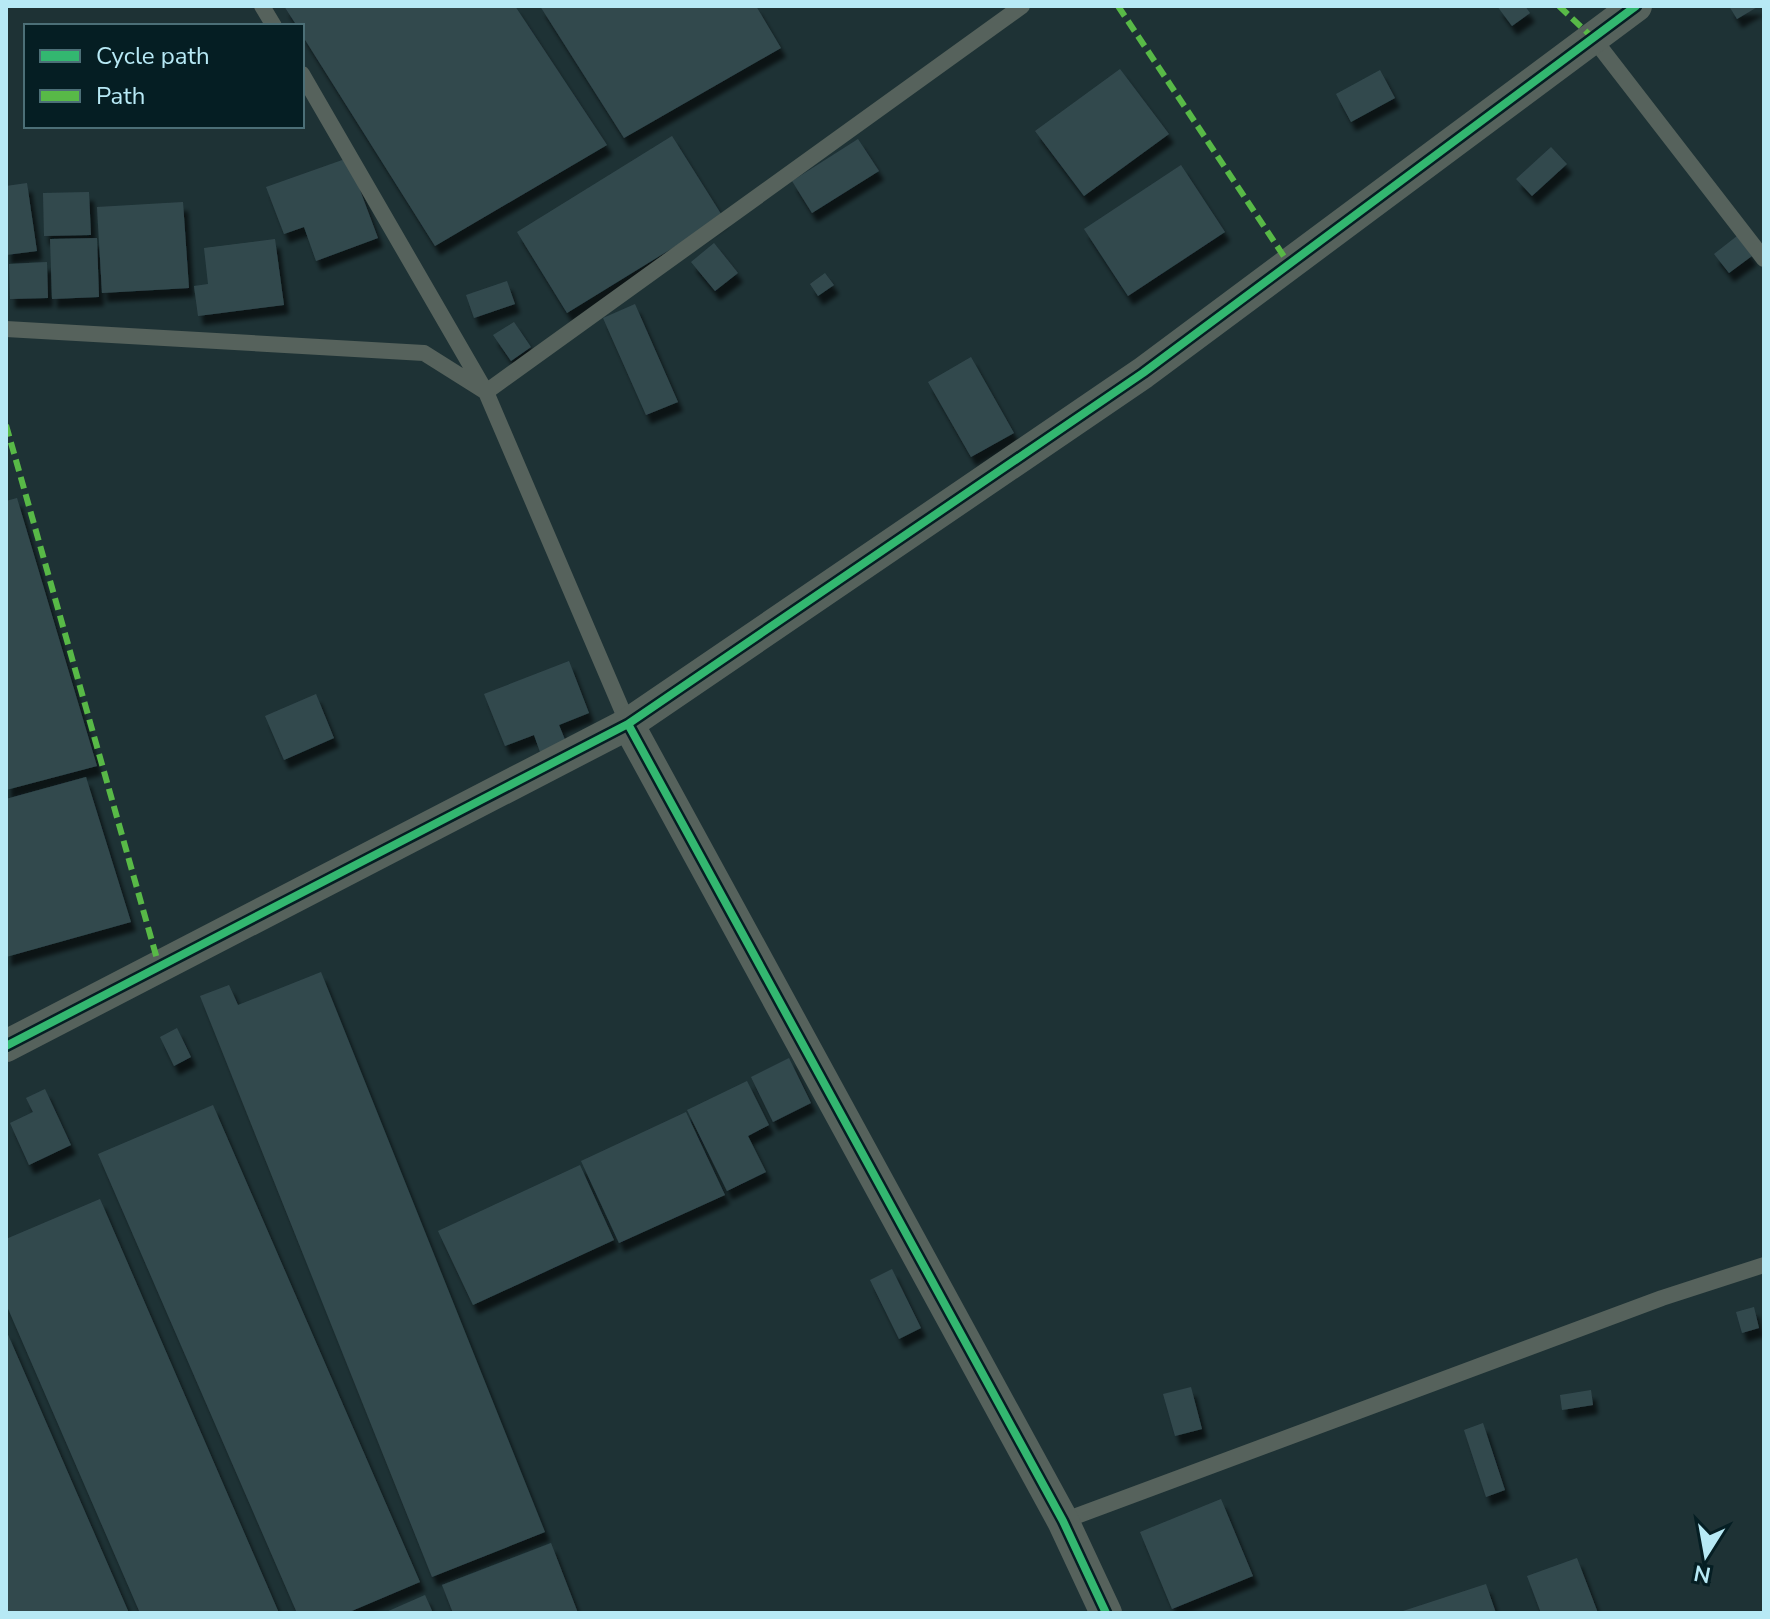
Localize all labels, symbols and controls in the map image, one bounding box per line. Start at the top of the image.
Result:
legend [24,24,304,128]
text: Cycle path [96,40,210,72]
text: Path [96,80,145,112]
north arrow [1666,1515,1746,1595]
text: N [1691,1557,1713,1590]

